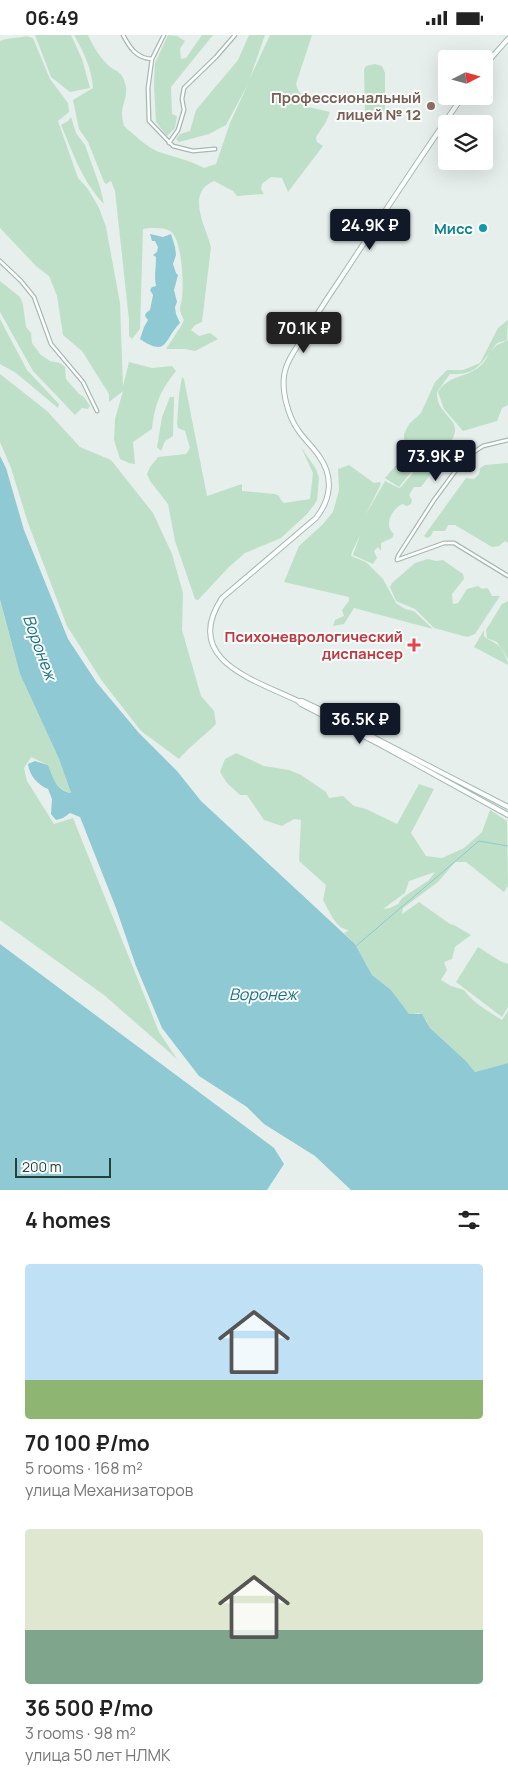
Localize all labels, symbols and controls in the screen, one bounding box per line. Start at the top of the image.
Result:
text: 06:49 [25,5,79,31]
north arrow [438,50,492,105]
map controls [438,50,493,170]
place label: Профессиональный лицей № 12 [271,87,421,125]
marker: Профессиональный лицей № 12 [425,100,437,112]
button: layers [438,115,493,170]
pin: 24.9K ₽ [324,209,416,251]
text: 24.9K ₽ [341,214,399,236]
place label: Мисс [434,218,473,239]
marker: Мисс [477,222,489,234]
pin: 70.1K ₽ [258,311,350,354]
text: 70.1K ₽ [277,317,331,339]
pin: 73.9K ₽ [390,439,482,482]
text: 73.9K ₽ [408,445,464,467]
water label: Воронеж [18,611,63,685]
place label: Психоневрологический диспансер [225,626,403,664]
marker: Психоневрологический диспансер [407,638,421,652]
pin: 36.5K ₽ [314,703,406,745]
text: 36.5K ₽ [331,708,389,730]
water label: Воронеж [229,983,300,1005]
scale bar [15,1155,111,1178]
text: 200 m [22,1157,62,1176]
text: 4 homes [25,1206,111,1234]
icon: filters [455,1206,483,1234]
icon: home [209,1297,299,1387]
text: 70 100 ₽/mo [25,1429,150,1457]
text: 5 rooms · 168 m² [25,1457,143,1479]
text: улица Механизаторов [25,1479,193,1501]
icon: home [209,1562,299,1652]
text: 36 500 ₽/mo [25,1694,153,1722]
text: 3 rooms · 98 m² [25,1722,136,1744]
text: улица 50 лет НЛМК [25,1744,170,1766]

